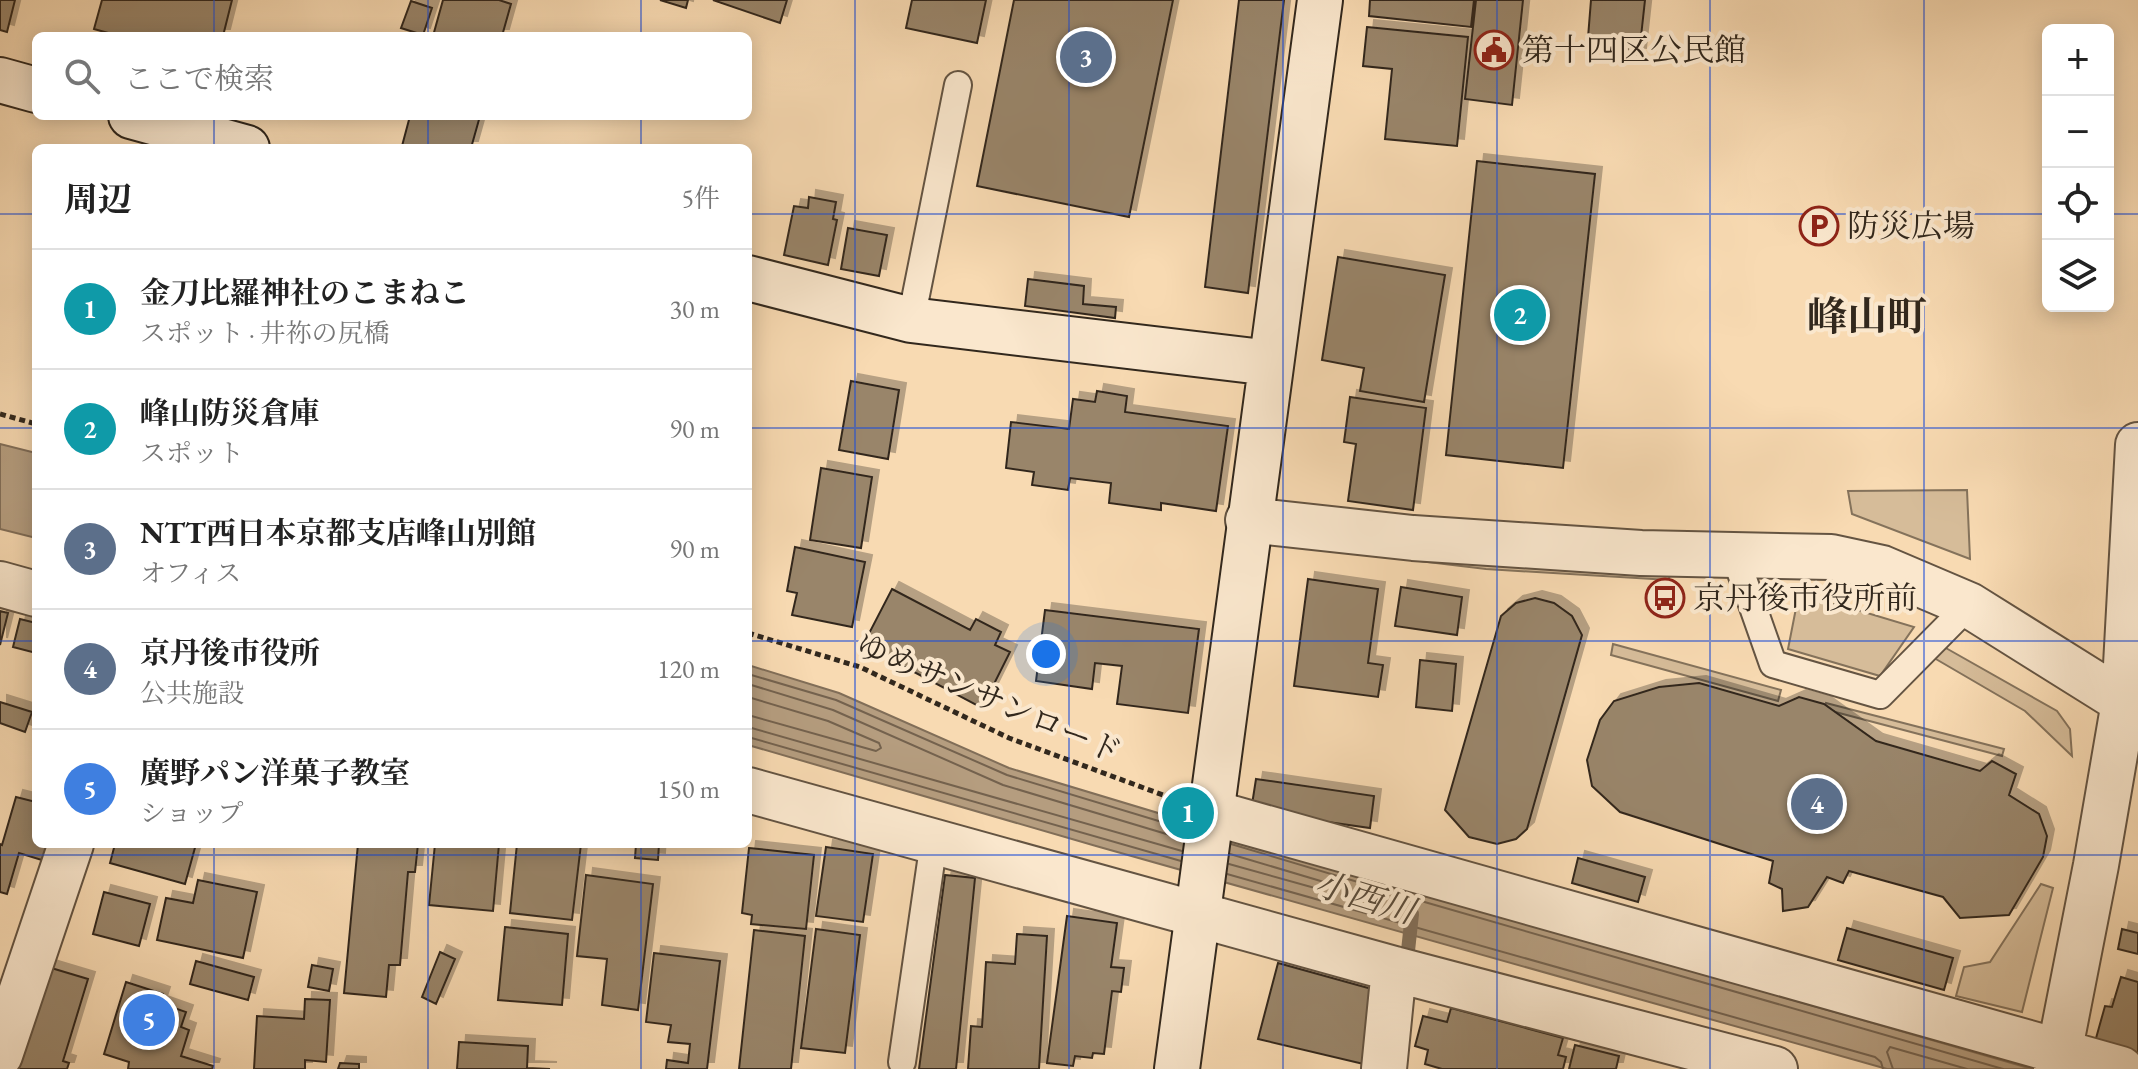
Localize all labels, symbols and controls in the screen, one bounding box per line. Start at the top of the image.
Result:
map controls [2042,24,2114,312]
button: + [2042,24,2114,96]
pin: 3 [1060,27,1112,87]
public building icon: 第十四区公民館 [1473,29,1515,71]
place label: 第十四区公民館 [1522,29,1746,71]
search box [32,32,752,120]
icon: search [60,54,104,98]
text: ここで検索 [124,59,274,98]
button: − [2042,96,2114,168]
button: locate [2042,168,2114,240]
text: 周辺 [64,177,132,221]
text: 5件 [682,181,720,215]
parking icon: 防災広場 [1798,205,1840,247]
place label: 防災広場 [1847,205,1975,247]
button: layers [2042,240,2114,312]
text: 金刀比羅神社のこまねこ [140,273,470,312]
pin: 2 [1494,285,1546,345]
district label: 峰山町 [1807,290,1927,342]
text: 1 [83,292,97,326]
text: 30 m [670,292,720,326]
text: スポット · 井祢の尻橋 [140,316,390,350]
text: 峰山防災倉庫 [140,393,320,432]
text: 2 [83,412,97,446]
text: 90 m [670,412,720,446]
text: スポット [140,436,244,470]
text: NTT西日本京都支店峰山別館 [140,513,536,552]
text: 3 [83,532,97,566]
text: 90 m [670,532,720,566]
text: オフィス [140,556,241,590]
bus stop icon: 京丹後市役所前 [1644,577,1686,619]
place label: 京丹後市役所前 [1693,577,1917,619]
street label: ゆめサンサンロード [850,623,1128,773]
text: 京丹後市役所 [140,633,320,672]
your location [1026,634,1066,674]
text: 4 [83,652,97,686]
text: 120 m [657,652,720,686]
text: 公共施設 [140,676,244,710]
text: 廣野パン洋菓子教室 [140,753,410,792]
text: 5 [83,772,97,806]
text: 150 m [657,772,720,806]
pin: 4 [1791,774,1843,834]
pin: 1 [1162,783,1214,843]
text: ショップ [140,796,243,830]
water label: 小西川 [1310,861,1424,934]
pin: 5 [123,990,175,1050]

